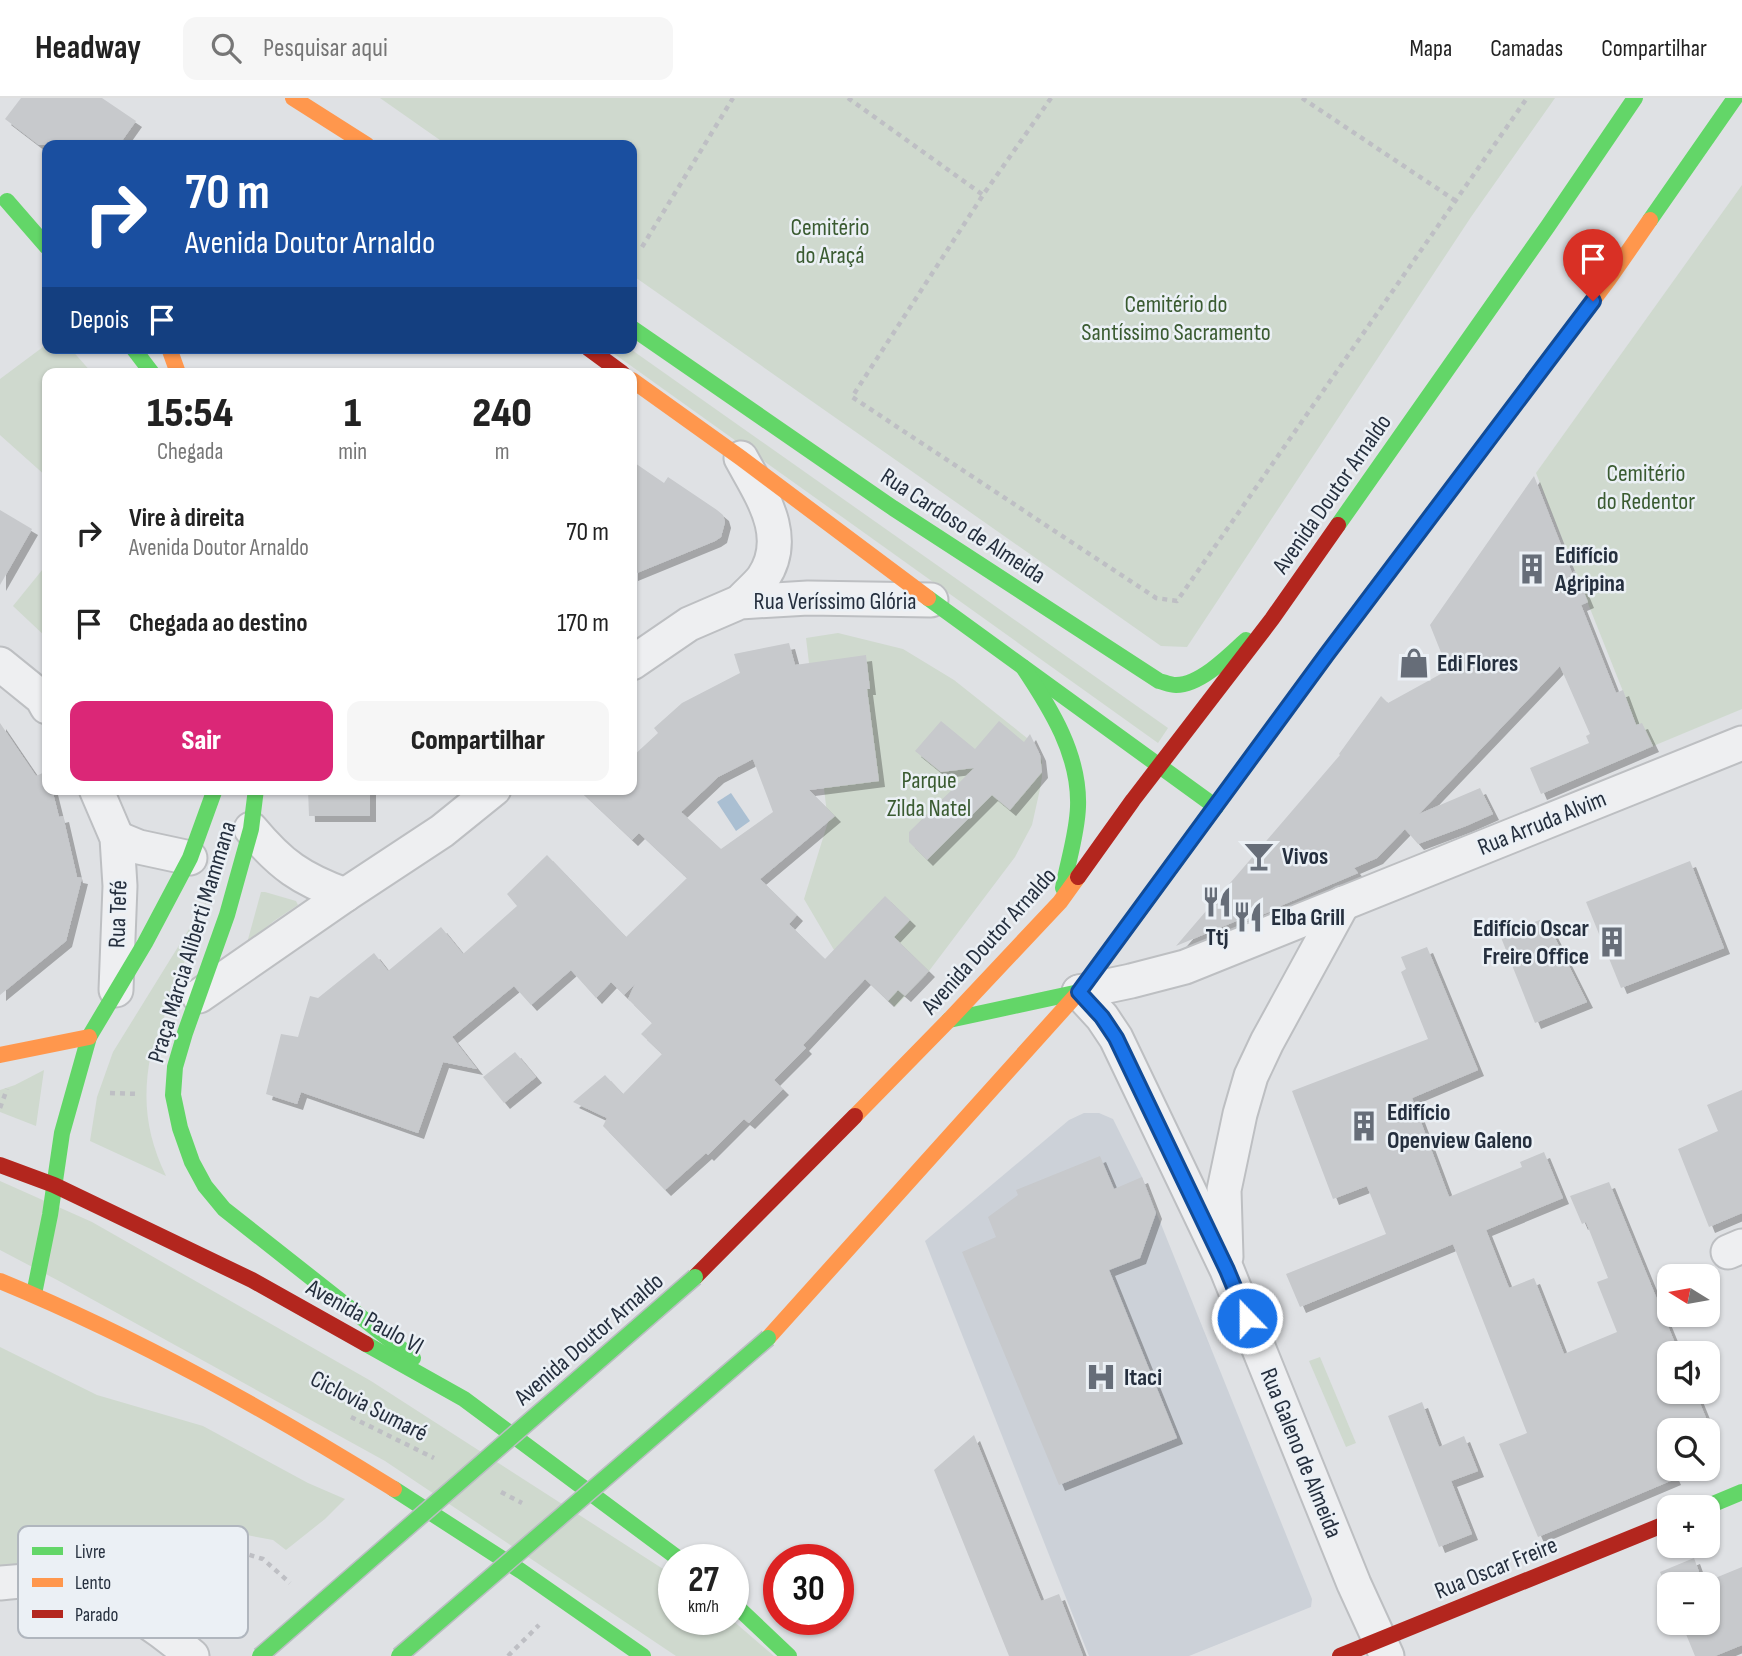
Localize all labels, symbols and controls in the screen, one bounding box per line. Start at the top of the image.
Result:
search box [183,17,673,80]
text: Headway [35,28,141,68]
icon: search [207,29,245,67]
text: Pesquisar aqui [263,33,388,64]
text: Mapa [1410,34,1452,63]
text: Camadas [1490,34,1563,63]
text: Compartilhar [1601,34,1707,63]
text: 70 m [185,164,270,223]
icon: right [70,168,161,259]
park label: Cemitério do Araçá [790,213,870,270]
text: Avenida Doutor Arnaldo [185,224,435,263]
pin [1563,229,1623,301]
icon: arrive [1574,240,1612,278]
park label: Cemitério do Santíssimo Sacramento [1081,290,1271,347]
icon: arrive [143,301,181,339]
text: Depois [70,305,129,336]
text: 15:54 [147,388,233,439]
text: 1 [344,388,361,439]
text: 240 [472,388,532,439]
street label: Avenida Doutor Arnaldo [1266,409,1398,580]
text: Chegada [157,438,223,466]
text: min [338,438,367,466]
text: m [495,438,509,466]
park label: Cemitério do Redentor [1597,459,1695,516]
street label: Rua Cardoso de Almeida [875,462,1051,590]
text: Vire à direita [129,503,245,534]
icon: right [70,514,108,552]
text: 70 m [566,517,609,548]
text: Avenida Doutor Arnaldo [129,534,309,562]
place label: Edifício Agripina [1554,541,1625,598]
building icon: Edifício Agripina [1515,552,1549,586]
street label: Rua Veríssimo Glória [754,587,916,616]
icon: arrive [70,605,108,643]
text: Chegada ao destino [129,608,308,639]
text: 170 m [557,608,609,639]
shop icon: Edi Flores [1397,646,1431,680]
place label: Edi Flores [1437,649,1518,678]
button: Sair [70,701,333,781]
button: Compartilhar [347,701,609,781]
park label: Parque Zilda Natel [887,766,971,823]
street label: Rua Arruda Alvim [1474,784,1610,862]
street label: Praça Márcia Aliberti Mammana [141,818,243,1066]
bar icon: Vivos [1242,839,1276,873]
place label: Vivos [1282,842,1328,871]
street label: Avenida Doutor Arnaldo [915,862,1063,1021]
street label: Rua Tefé [102,879,134,949]
restaurant icon: Ttj [1200,885,1234,919]
restaurant icon: Elba Grill [1231,900,1265,934]
place label: Elba Grill [1271,903,1345,932]
place label: Edifício Oscar Freire Office [1473,914,1590,971]
place label: Ttj [1206,923,1228,952]
building icon: Edifício Oscar Freire Office [1595,925,1629,959]
place label: Edifício Openview Galeno [1387,1098,1533,1155]
building icon: Edifício Openview Galeno [1347,1109,1381,1143]
north arrow [1657,1264,1720,1326]
map controls [1657,1264,1720,1635]
street label: Avenida Doutor Arnaldo [508,1266,669,1412]
street label: Avenida Paulo VI [300,1272,429,1361]
position arrow [1210,1281,1284,1355]
button: sound [1657,1341,1720,1404]
hospital icon: Itaci [1084,1360,1118,1394]
place label: Itaci [1124,1363,1162,1392]
street label: Ciclovia Sumaré [305,1364,433,1448]
street label: Rua Galeno de Almeida [1254,1364,1348,1542]
button: search [1657,1418,1720,1481]
button: + [1657,1495,1720,1558]
legend [18,1526,248,1638]
street label: Rua Oscar Freire [1430,1530,1562,1606]
text: Livre [75,1541,106,1564]
speed limit sign: 30 [763,1544,854,1635]
text: 27 [688,1559,719,1602]
text: Lento [75,1572,111,1595]
button: − [1657,1572,1720,1635]
text: km/h [688,1596,719,1617]
text: Parado [75,1604,118,1627]

